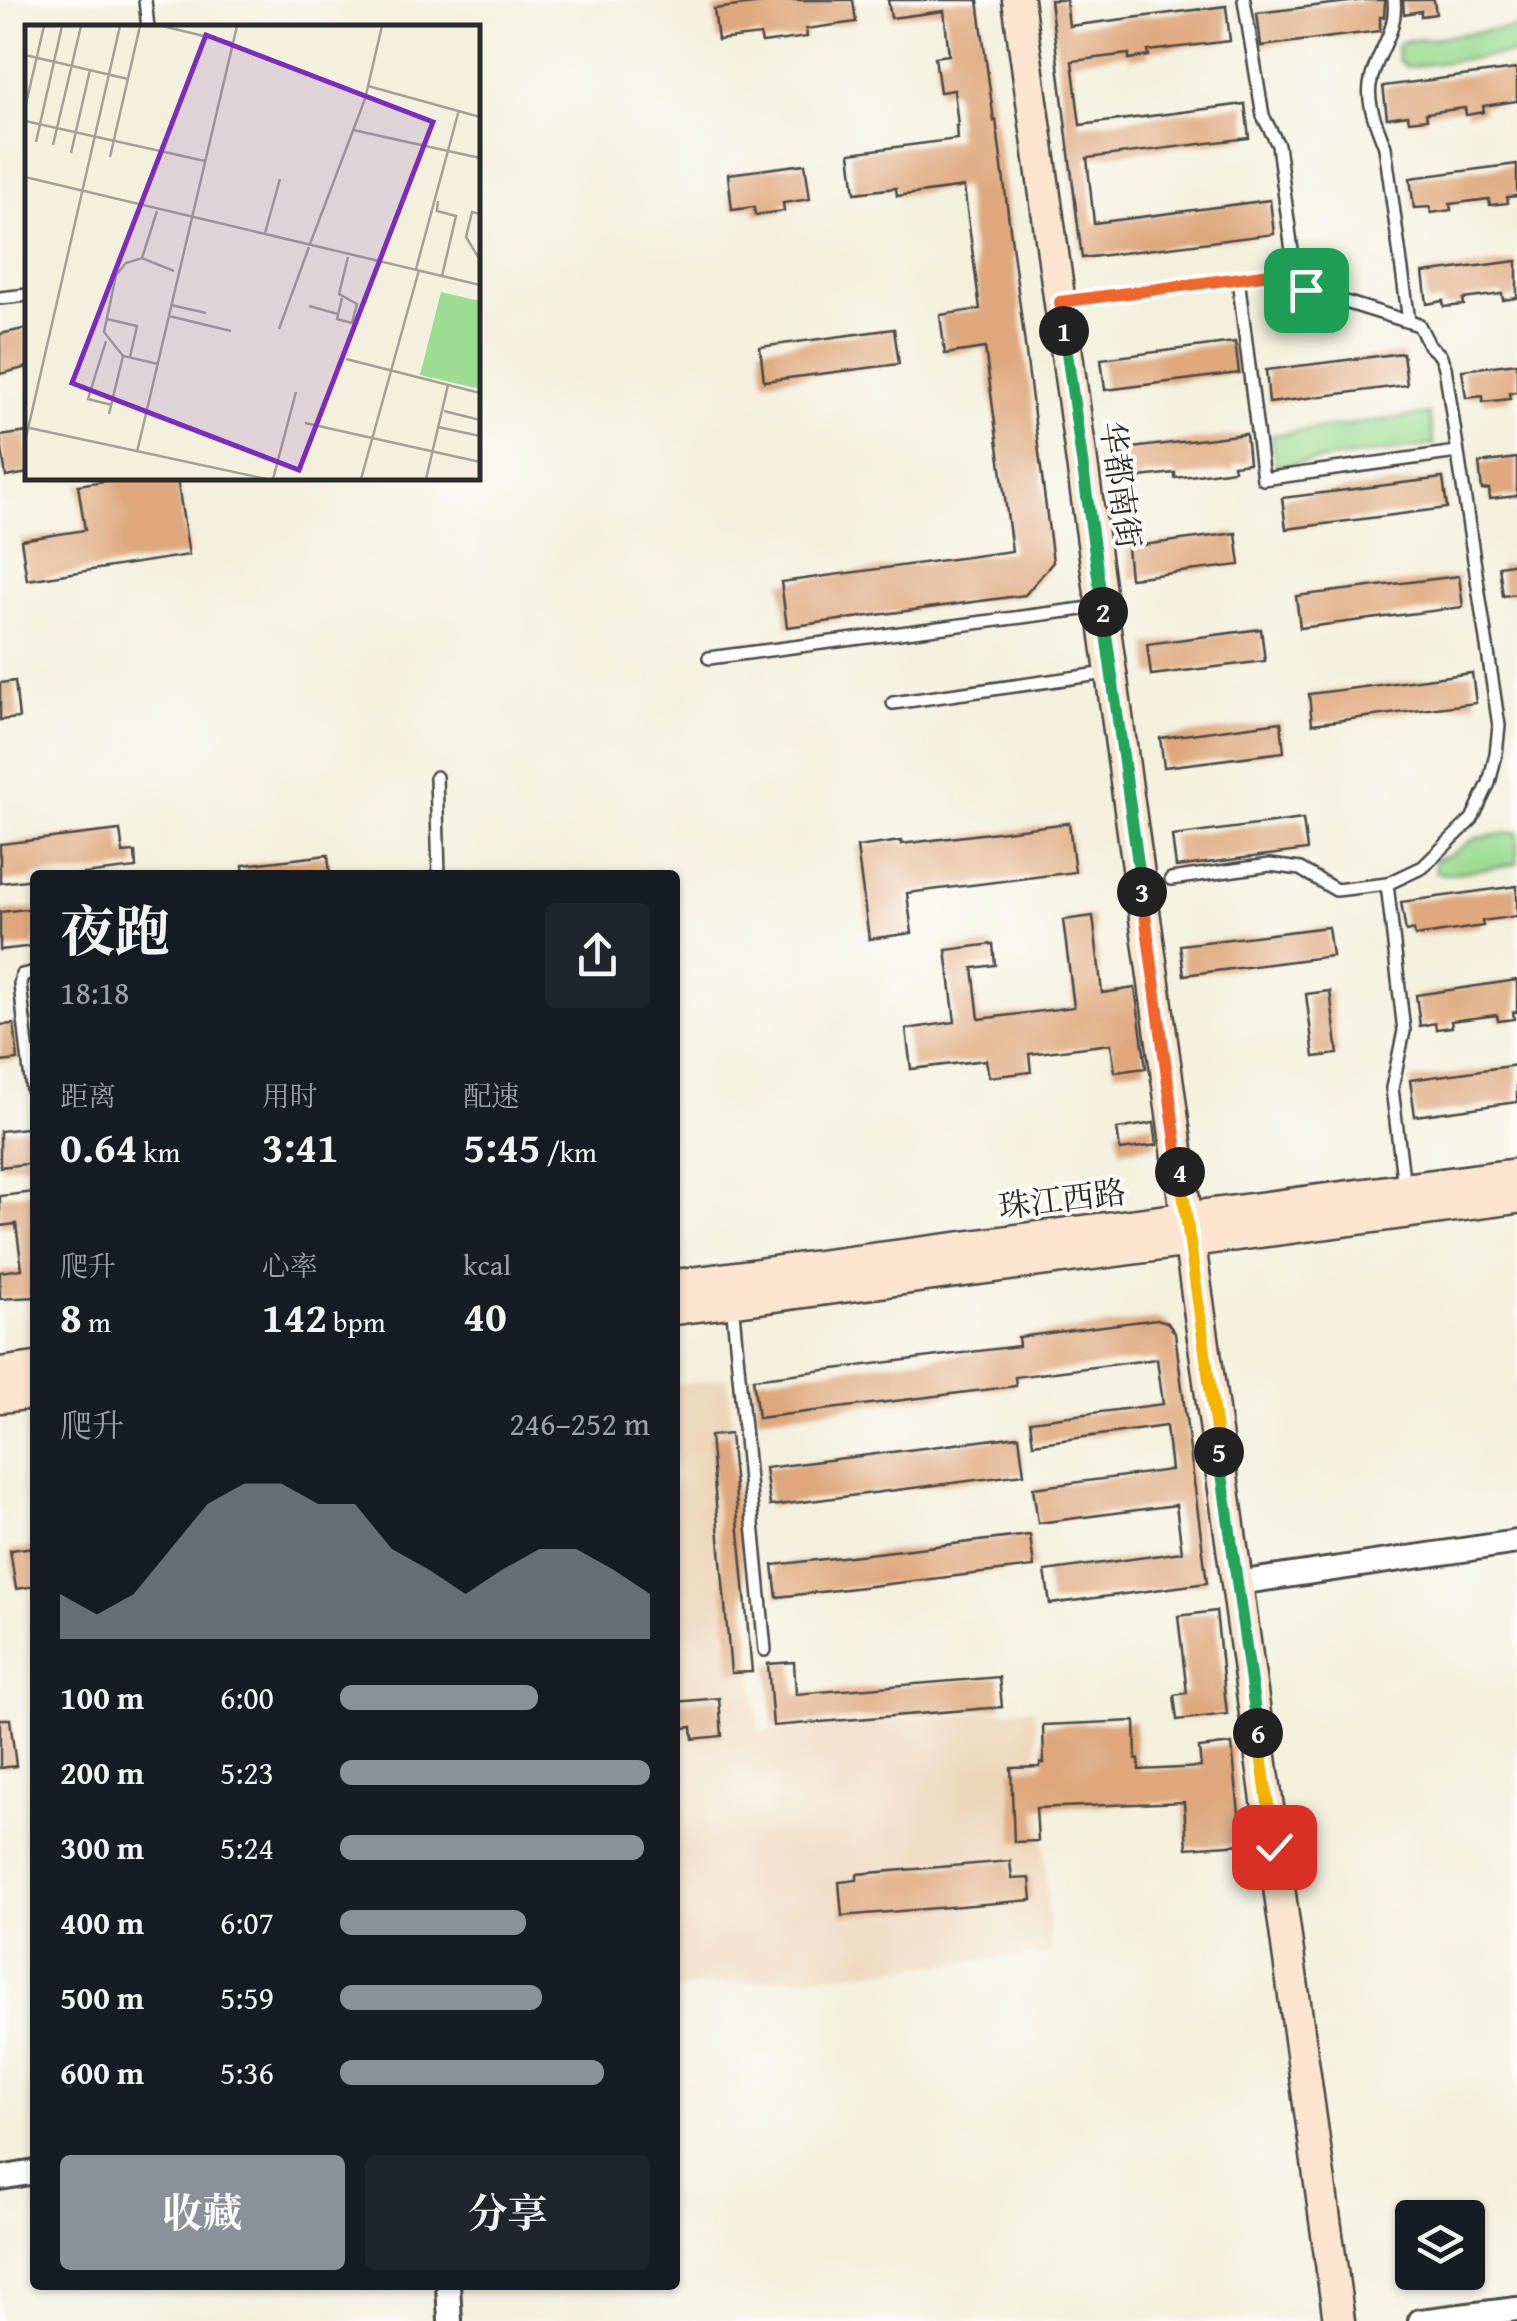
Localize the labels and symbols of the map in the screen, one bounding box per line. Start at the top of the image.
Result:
inset map [25,25,480,480]
pin [1264,248,1349,333]
pin: 1 [1039,306,1089,356]
street label: 华都南街 [1089,418,1153,552]
pin: 2 [1078,587,1128,637]
pin: 3 [1117,867,1167,917]
pin: 4 [1155,1147,1205,1197]
street label: 珠江西路 [996,1168,1128,1230]
pin: 5 [1194,1427,1244,1477]
pin: 6 [1233,1708,1283,1758]
pin [1232,1805,1317,1890]

